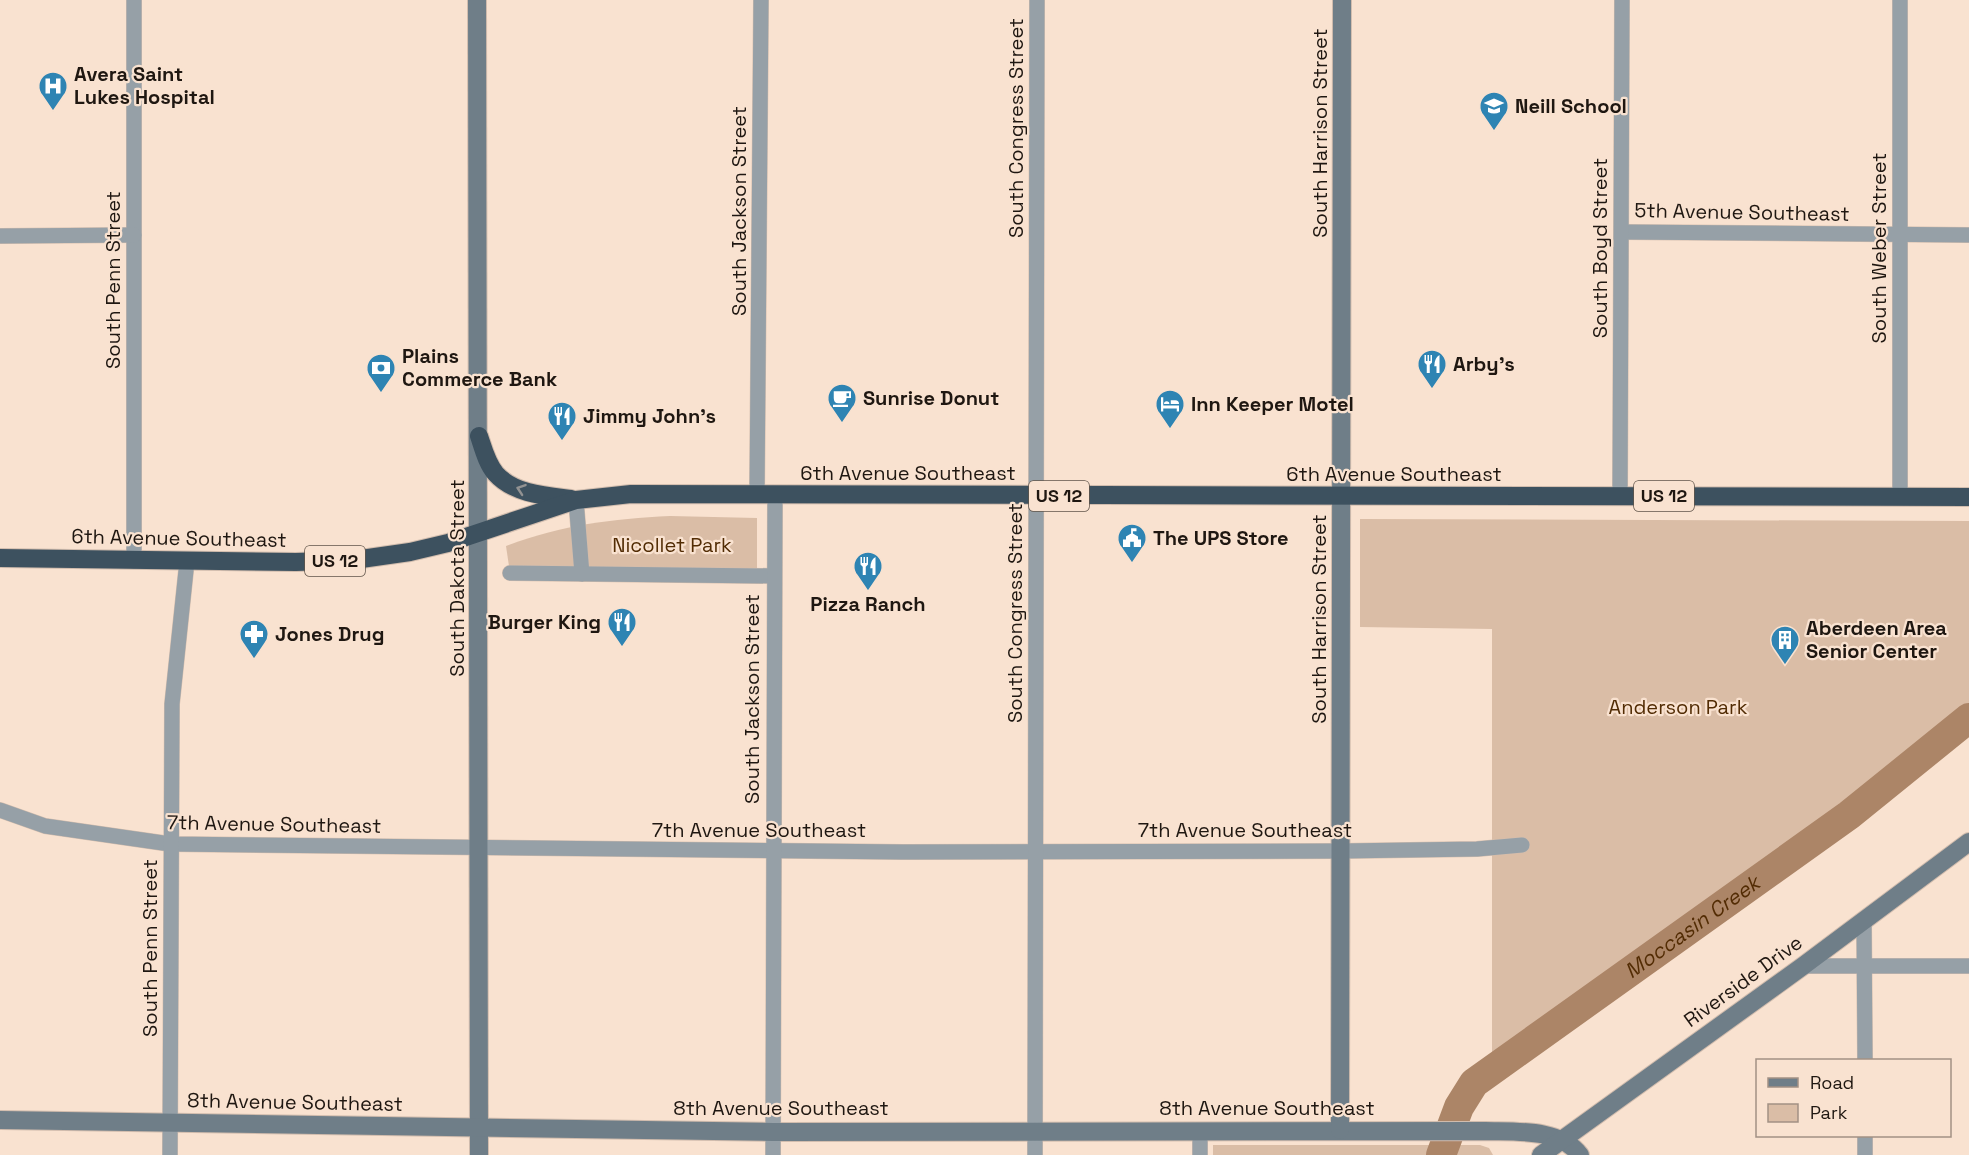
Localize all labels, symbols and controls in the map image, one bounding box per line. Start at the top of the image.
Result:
street label: South Congress Street [1003,18,1029,238]
street label: South Harrison Street [1307,28,1333,238]
place label: Avera Saint Lukes Hospital [74,61,215,110]
hospital icon: Avera Saint Lukes Hospital [37,70,69,112]
school or university icon: Neill School [1478,90,1510,132]
place label: Neill School [1515,93,1627,119]
street label: South Jackson Street [726,106,752,316]
street label: South Weber Street [1866,153,1892,343]
street label: South Boyd Street [1587,158,1613,338]
street label: South Penn Street [100,191,126,369]
street label: 5th Avenue Southeast [1634,197,1850,227]
place label: Plains Commerce Bank [402,343,557,392]
restaurant icon: Arby's [1416,348,1448,390]
place label: Arby's [1453,351,1515,377]
bank icon: Plains Commerce Bank [365,352,397,394]
cafe icon: Sunrise Donut [826,382,858,424]
place label: Sunrise Donut [863,385,999,411]
hotel icon: Inn Keeper Motel [1154,388,1186,430]
place label: Inn Keeper Motel [1191,391,1354,417]
restaurant icon: Jimmy John's [546,400,578,442]
place label: Jimmy John's [583,403,716,429]
street label: 6th Avenue Southeast [800,460,1016,486]
street label: 6th Avenue Southeast [1286,461,1502,487]
street label: South Dakota Street [444,479,470,677]
road number: US 12 [1029,481,1089,511]
road number: US 12 [1634,481,1694,511]
one-way arrow [517,483,527,496]
street label: South Congress Street [1002,503,1028,723]
street label: South Harrison Street [1306,514,1332,724]
public building icon: The UPS Store [1116,522,1148,564]
street label: 6th Avenue Southeast [71,523,287,553]
place label: The UPS Store [1153,525,1289,551]
park label: Nicollet Park [612,532,732,558]
road number: US 12 [305,546,365,576]
restaurant icon: Pizza Ranch [852,550,884,592]
place label: Pizza Ranch [810,591,926,617]
street label: South Jackson Street [739,594,765,804]
restaurant icon: Burger King [606,606,638,648]
place label: Burger King [488,609,601,635]
place label: Aberdeen Area Senior Center [1806,615,1947,664]
pharmacy icon: Jones Drug [238,618,270,660]
place label: Jones Drug [275,621,384,647]
building icon: Aberdeen Area Senior Center [1769,624,1801,666]
park label: Anderson Park [1609,694,1748,720]
street label: 7th Avenue Southeast [167,809,381,839]
street label: 7th Avenue Southeast [652,817,866,843]
street label: 7th Avenue Southeast [1138,817,1352,843]
street label: South Penn Street [137,859,163,1037]
water label: Moccasin Creek [1619,867,1767,984]
street label: Riverside Drive [1679,929,1807,1033]
legend [1756,1059,1951,1137]
text: Road [1810,1071,1854,1094]
street label: 8th Avenue Southeast [187,1087,403,1117]
street label: 8th Avenue Southeast [673,1095,889,1121]
street label: 8th Avenue Southeast [1159,1095,1375,1121]
text: Park [1810,1101,1848,1124]

